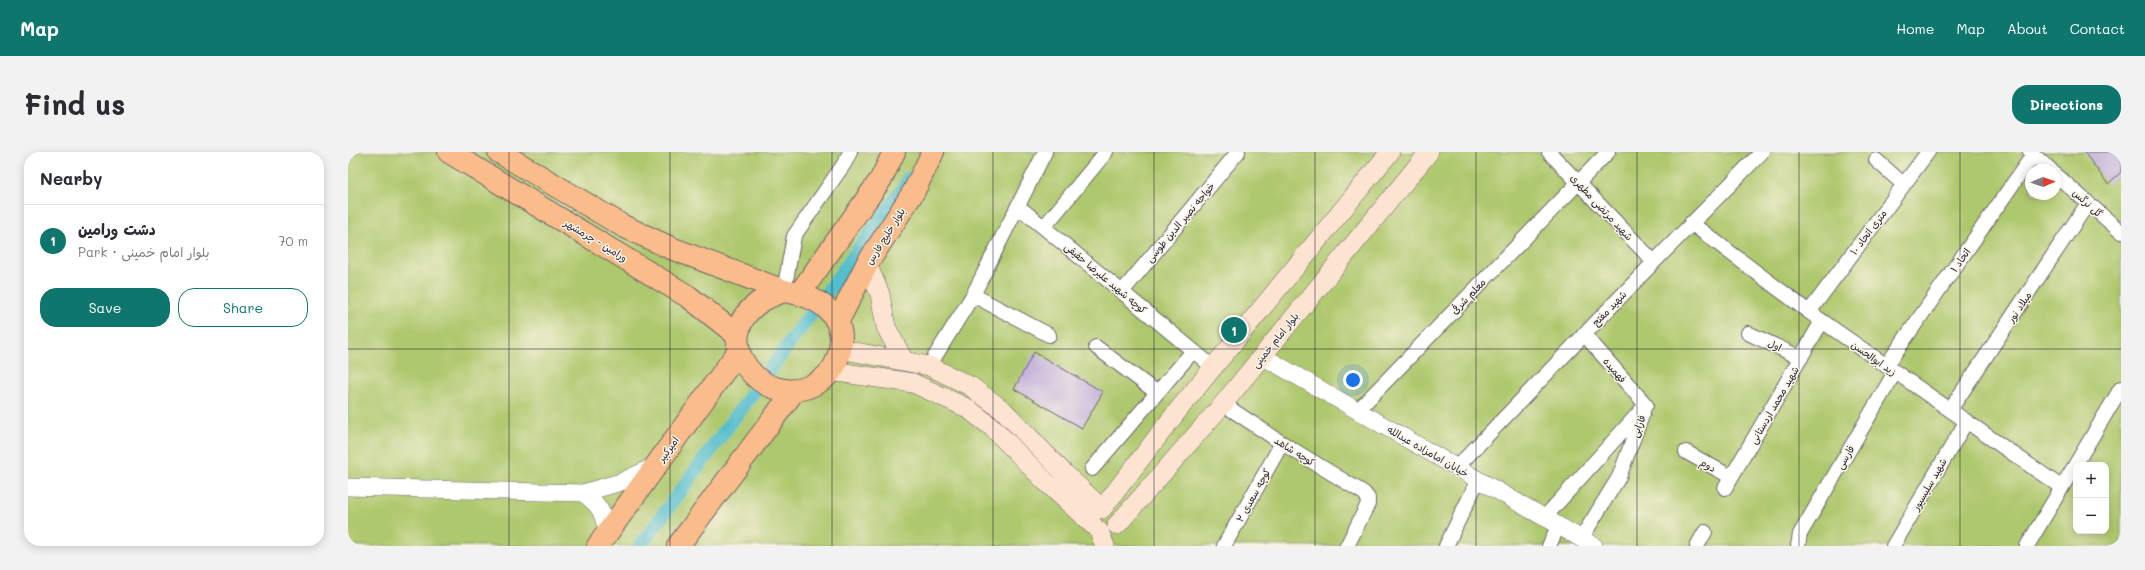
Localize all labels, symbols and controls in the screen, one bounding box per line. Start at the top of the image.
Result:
text: Map [20,16,59,41]
text: Home [1896,19,1934,38]
text: Map [1956,19,1985,38]
text: About [2007,19,2048,38]
text: Contact [2070,19,2125,38]
button: Directions [2012,85,2121,124]
text: Find us [24,86,125,122]
north arrow [2025,164,2061,200]
text: Nearby [40,167,102,189]
street label: شهید مرتضی مطهری [1567,171,1637,244]
street label: خواجه نصیر الدین طوسی [1142,179,1218,266]
street label: گل نرگس [2070,186,2106,220]
street label: بلوار خلیج فارس [862,205,909,268]
street label: ۱۰ متری اتحاد [1846,206,1890,257]
street label: ورامین - چرمشهر [561,215,631,265]
text: دشت ورامین [78,219,156,239]
text: 1 [50,232,56,249]
text: 70 m [278,232,308,249]
street label: کوچه شهید علیرضا حقیقی [1061,239,1150,317]
text: Park · بلوار امام خمینی [78,243,209,260]
street label: اتحاد ۱ [1947,245,1973,275]
street label: معلم شرقی [1447,275,1489,318]
street label: شهید مفتح [1589,287,1630,329]
button: Save [40,288,170,327]
button: Share [178,288,308,327]
street label: میلاد نور [2003,289,2035,326]
street label: بلوار امام خمینی [1248,309,1303,371]
pin: 1 [1221,315,1247,345]
street label: اول [1766,336,1784,354]
street label: زید ابوالحسن [1849,337,1900,379]
street label: فهمیده [1600,354,1630,386]
street label: شهید محمد اردستانی [1746,363,1803,447]
your location [1343,370,1363,390]
street label: فارابی [1627,413,1650,440]
street label: خیابان امامزاده عبدالله [1385,422,1471,480]
street label: کوچه شاهد [1272,433,1318,469]
street label: امیرکبیر [653,434,682,465]
street label: فارسی [1832,443,1858,472]
street label: دوم [1697,455,1719,477]
street label: شهید سلیسپور [1908,455,1951,514]
map controls [2073,462,2109,534]
button: + [2073,462,2109,498]
street label: کوچه سعدی ۲ [1232,466,1274,524]
button: − [2073,498,2109,534]

